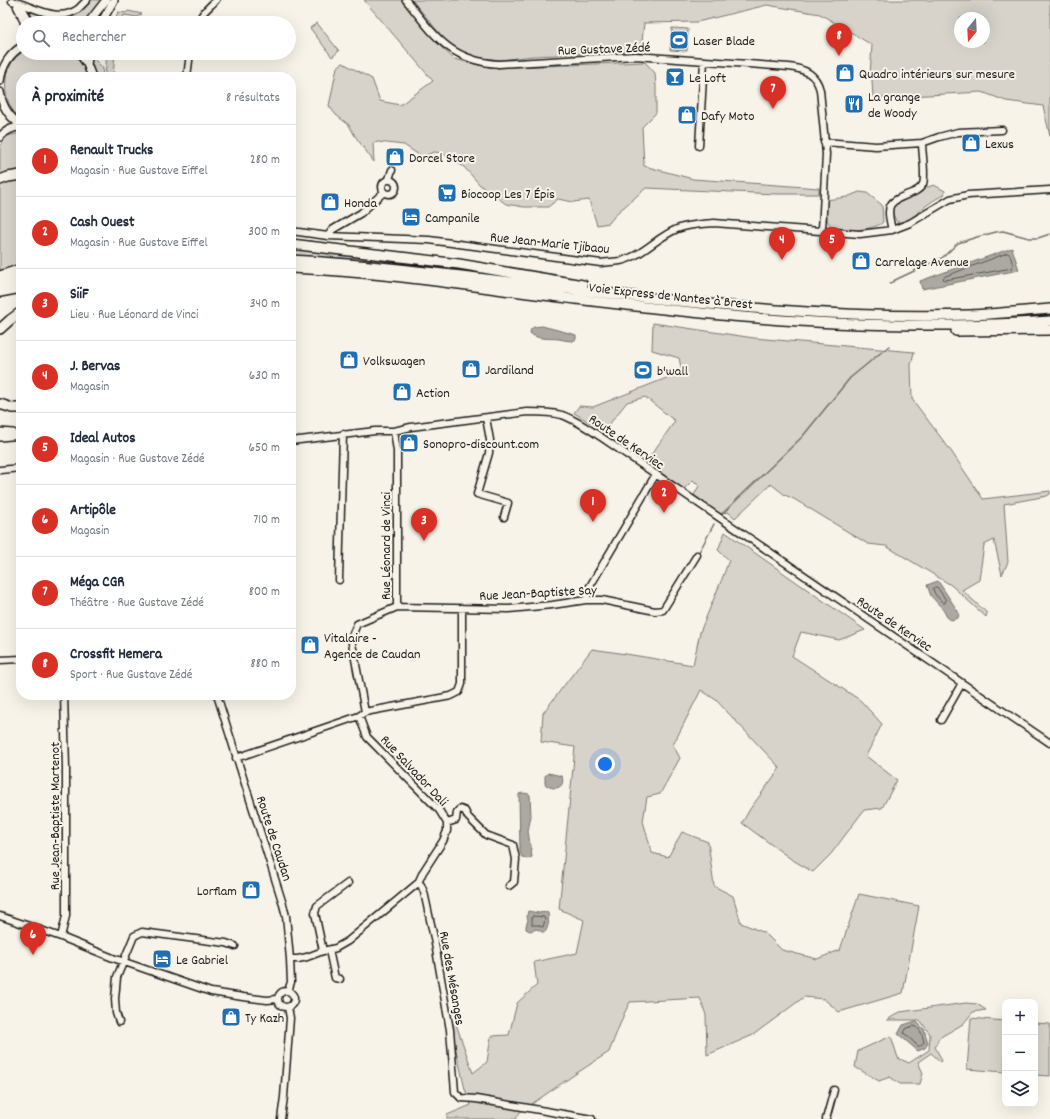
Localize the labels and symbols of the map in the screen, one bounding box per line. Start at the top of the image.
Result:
north arrow [954,12,990,48]
pin: 8 [826,23,852,56]
sports icon: Laser Blade [668,29,690,51]
place label: Laser Blade [693,32,755,52]
street label: Rue Gustave Zédé [557,38,651,62]
shop icon: Quadro intérieurs sur mesure [834,62,856,84]
place label: Quadro intérieurs sur mesure [859,65,1015,85]
bar icon: Le Loft [664,66,686,88]
place label: Le Loft [689,69,726,89]
pin: 7 [760,76,786,109]
place label: La grange de Woody [868,88,920,124]
restaurant icon: La grange de Woody [843,93,865,115]
shop icon: Dafy Moto [676,104,698,126]
place label: Dafy Moto [701,107,754,127]
shop icon: Lexus [960,132,982,154]
place label: Lexus [985,135,1014,155]
shop icon: Dorcel Store [384,146,406,168]
place label: Dorcel Store [409,149,475,169]
supermarket icon: Biocoop Les 7 Épis [436,182,458,204]
place label: Biocoop Les 7 Épis [461,185,555,205]
shop icon: Honda [319,191,341,213]
place label: Honda [344,194,377,214]
hotel icon: Campanile [400,206,422,228]
place label: Campanile [425,209,480,229]
pin: 4 [769,227,795,260]
pin: 5 [819,227,845,260]
street label: Rue Jean-Marie Tjibaou [489,228,610,260]
shop icon: Carrelage Avenue [850,250,872,272]
place label: Carrelage Avenue [875,253,969,273]
street label: Voie Express de Nantes à Brest [588,278,754,316]
shop icon: Volkswagen [338,349,360,371]
place label: Volkswagen [363,352,425,372]
shop icon: Jardiland [460,358,482,380]
sports icon: b'wall [632,359,654,381]
place label: Jardiland [485,361,534,381]
place label: b'wall [657,362,689,382]
shop icon: Action [391,381,413,403]
place label: Action [416,384,450,404]
street label: Route de Kerviec [584,410,668,476]
shop icon: Sonopro-discount.com [398,432,420,454]
place label: Sonopro-discount.com [423,435,539,455]
pin: 2 [651,480,677,513]
pin: 1 [580,489,606,522]
street label: Rue Léonard de Vinci [377,492,397,600]
pin: 3 [411,508,437,541]
street label: Rue Jean-Baptiste Say [479,581,598,607]
street label: Route de Kerviec [852,592,936,658]
place label: Vitalaire - Agence de Caudan [324,629,420,665]
shop icon: Vitalaire - Agence de Caudan [299,634,321,656]
street label: Rue Salvador Dali [375,731,452,812]
street label: Rue Jean-Baptiste Martenot [46,742,66,890]
your location [595,754,615,774]
street label: Route de Caudan [250,793,296,884]
shop icon: Lorflam [240,879,262,901]
place label: Lorflam [197,882,237,902]
pin: 6 [20,922,46,955]
street label: Rue des Mésanges [433,930,469,1027]
hotel icon: Le Gabriel [151,948,173,970]
place label: Le Gabriel [176,951,229,971]
shop icon: Ty Kazh [220,1006,242,1028]
place label: Ty Kazh [245,1009,284,1029]

